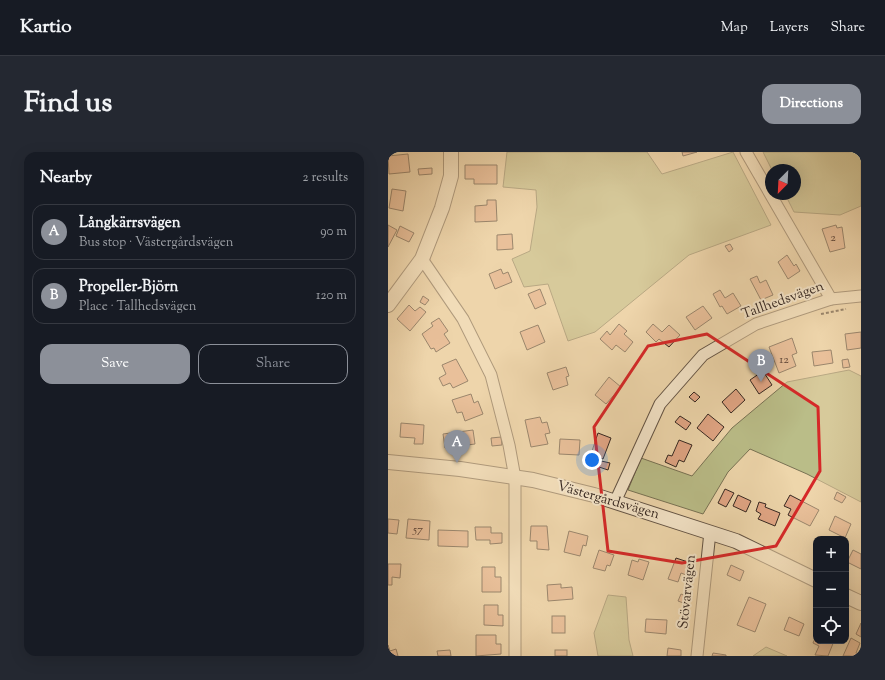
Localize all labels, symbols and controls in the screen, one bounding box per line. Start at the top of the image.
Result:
text: Kartio [20,14,72,41]
text: Map [721,18,748,38]
text: Layers [770,18,808,38]
text: Share [830,18,865,38]
text: Find us [24,84,112,124]
button: Directions [762,84,861,124]
north arrow [765,164,801,200]
text: Nearby [40,166,92,190]
text: 2 results [303,169,348,187]
text: Långkärrsvägen [79,213,181,234]
text: A [49,223,59,241]
text: 90 m [320,223,347,241]
house number: 2 [830,229,836,247]
text: Bus stop · Västergårdsvägen [79,234,233,252]
text: Propeller-Björn [79,277,178,298]
street label: Tallhedsvägen [739,277,827,325]
text: B [50,287,58,305]
text: 120 m [316,287,347,305]
text: Place · Tallhedsvägen [79,298,196,316]
button: Save [40,344,190,384]
button: Share [198,344,348,384]
pin: B [748,349,774,382]
house number: 12 [779,351,789,369]
pin: A [444,430,470,463]
your location [582,450,602,470]
street label: Västergårdsvägen [554,477,662,525]
house number: 57 [412,521,423,539]
map controls [813,536,849,644]
button: + [813,536,849,572]
street label: Stövarvägen [674,554,702,630]
button: − [813,572,849,608]
button: locate [813,608,849,644]

